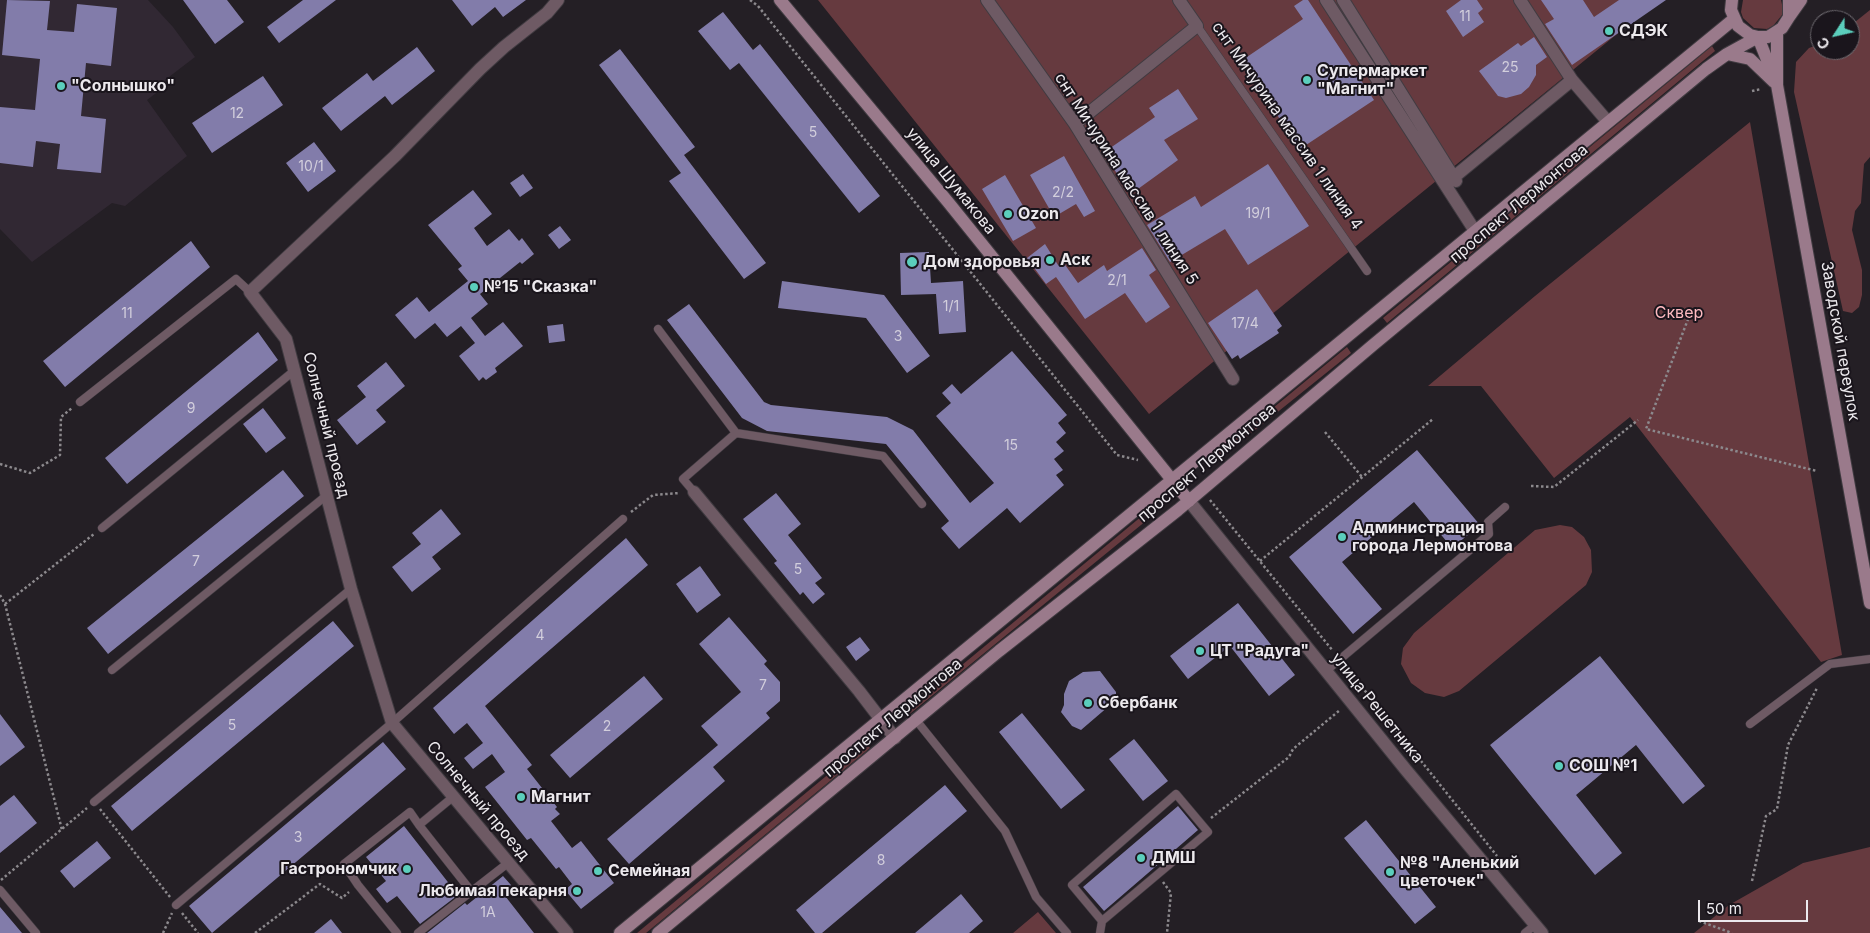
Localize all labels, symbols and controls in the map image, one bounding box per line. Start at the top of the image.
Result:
house number: 11 [1459,9,1471,25]
north arrow [1810,10,1860,60]
street label: снт Мичурина массив 1 линия 4 [1208,18,1366,234]
place label: СДЭК [1619,21,1668,41]
marker: СДЭК [1603,25,1615,37]
text: С [1813,34,1833,52]
house number: 25 [1501,60,1519,76]
place label: Супермаркет "Магнит" [1317,61,1427,99]
street label: снт Мичурина массив 1 линия 5 [1050,69,1202,289]
marker: Супермаркет "Магнит" [1301,74,1313,86]
place label: "Солнышко" [71,76,175,96]
marker: "Солнышко" [55,80,67,92]
house number: 12 [230,106,244,122]
street label: улица Шумакова [902,124,1000,238]
house number: 5 [809,125,817,141]
street label: проспект Лермонтова [1446,141,1592,267]
house number: 10/1 [298,159,324,175]
house number: 2/2 [1052,185,1074,201]
place label: Ozon [1018,204,1059,224]
house number: 19/1 [1245,206,1271,222]
marker: Ozon [1002,208,1014,220]
place label: Аск [1060,250,1090,270]
place label: Дом здоровья [923,252,1040,272]
marker: Аск [1044,254,1056,266]
marker: Дом здоровья [905,255,919,269]
street label: Заводской переулок [1816,260,1864,422]
house number: 2/1 [1107,273,1127,289]
place label: №15 "Сказка" [484,277,597,297]
marker: №15 "Сказка" [468,281,480,293]
house number: 1/1 [943,299,959,315]
park label: Сквер [1655,303,1703,323]
house number: 11 [121,306,133,322]
house number: 17/4 [1231,316,1259,332]
house number: 3 [894,329,902,345]
street label: Солнечный проезд [299,350,353,500]
street label: проспект Лермонтова [1134,400,1280,526]
house number: 9 [187,401,195,417]
house number: 15 [1004,438,1018,454]
place label: Администрация города Лермонтова [1352,518,1513,556]
marker: Администрация города Лермонтова [1336,531,1348,543]
house number: 7 [192,554,200,570]
house number: 5 [794,562,802,578]
house number: 4 [535,628,545,644]
place label: ЦТ "Радуга" [1210,641,1309,661]
marker: ЦТ "Радуга" [1194,645,1206,657]
street label: улица Решетника [1327,649,1427,767]
street label: проспект Лермонтова [820,655,966,781]
house number: 7 [759,678,767,694]
place label: Сбербанк [1098,693,1178,713]
marker: Сбербанк [1082,697,1094,709]
house number: 5 [228,718,236,734]
house number: 2 [603,719,611,735]
street label: Солнечный проезд [422,737,534,865]
place label: СОШ №1 [1569,756,1637,776]
marker: СОШ №1 [1553,760,1565,772]
place label: Магнит [531,787,591,807]
marker: Магнит [515,791,527,803]
house number: 3 [294,830,302,846]
place label: ДМШ [1151,848,1196,868]
marker: ДМШ [1135,852,1147,864]
house number: 8 [877,853,885,869]
place label: №8 "Аленький цветочек" [1400,853,1519,891]
place label: Гастрономчик [280,859,397,879]
place label: Семейная [608,861,690,881]
marker: Гастрономчик [401,863,413,875]
marker: Семейная [592,865,604,877]
marker: №8 "Аленький цветочек" [1384,866,1396,878]
place label: Любимая пекарня [419,881,567,901]
marker: Любимая пекарня [571,885,583,897]
scale bar [1700,890,1810,922]
text: 50 m [1706,899,1742,918]
house number: 1А [480,905,496,921]

